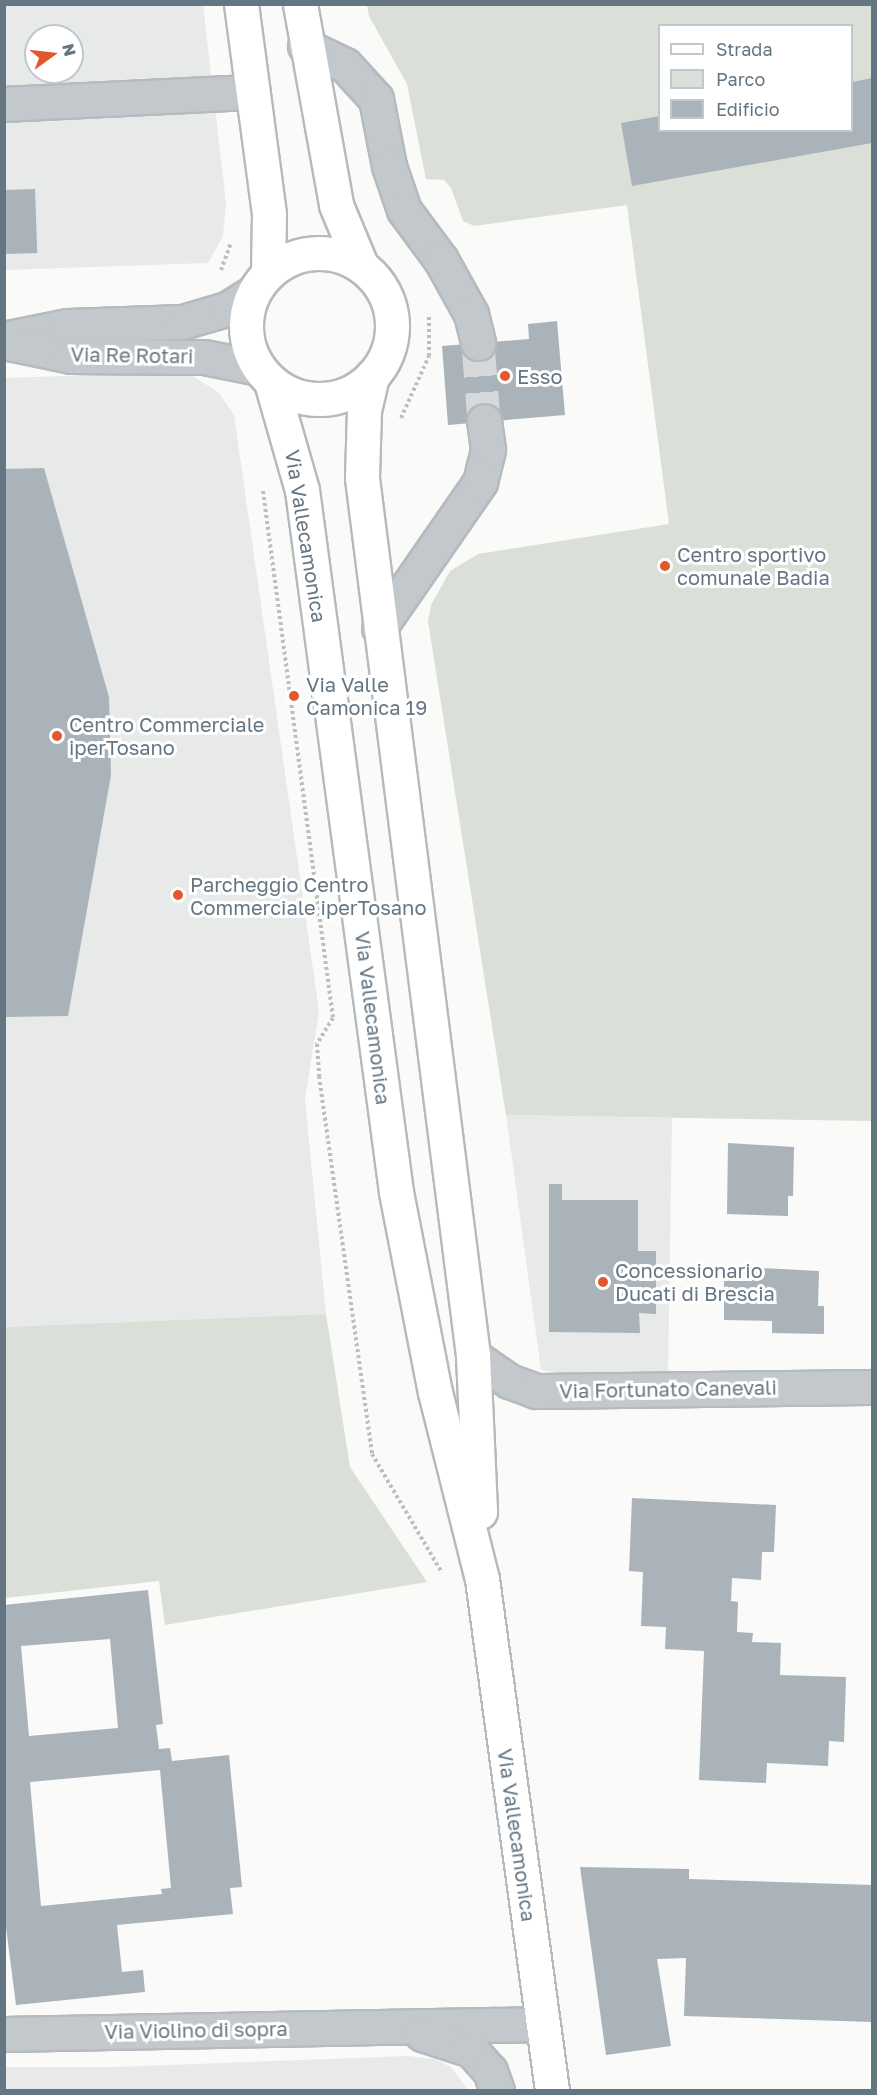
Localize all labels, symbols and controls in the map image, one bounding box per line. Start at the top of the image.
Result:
north arrow [24,24,84,84]
legend [658,24,853,132]
text: Strada [716,38,773,60]
text: N [58,41,81,58]
text: Parco [716,68,765,90]
text: Edificio [716,98,780,120]
street label: Via Re Rotari [70,342,194,368]
place label: Esso [517,364,562,388]
marker: Esso [498,369,512,383]
street label: Via Vallecamonica [280,448,332,624]
place label: Centro sportivo comunale Badia [677,542,830,589]
marker: Centro sportivo comunale Badia [658,559,672,573]
place label: Via Valle Camonica 19 [306,672,427,719]
marker: Via Valle Camonica 19 [287,689,301,703]
place label: Centro Commerciale iperTosano [69,712,264,759]
marker: Centro Commerciale iperTosano [50,729,64,743]
place label: Parcheggio Centro Commerciale iperTosano [190,872,426,919]
marker: Parcheggio Centro Commerciale iperTosano [171,888,185,902]
street label: Via Vallecamonica [350,930,396,1106]
place label: Concessionario Ducati di Brescia [615,1258,775,1305]
marker: Concessionario Ducati di Brescia [596,1275,610,1289]
street label: Via Fortunato Canevali [559,1375,777,1403]
street label: Via Vallecamonica [493,1747,541,1923]
street label: Via Violino di sopra [104,2016,288,2044]

